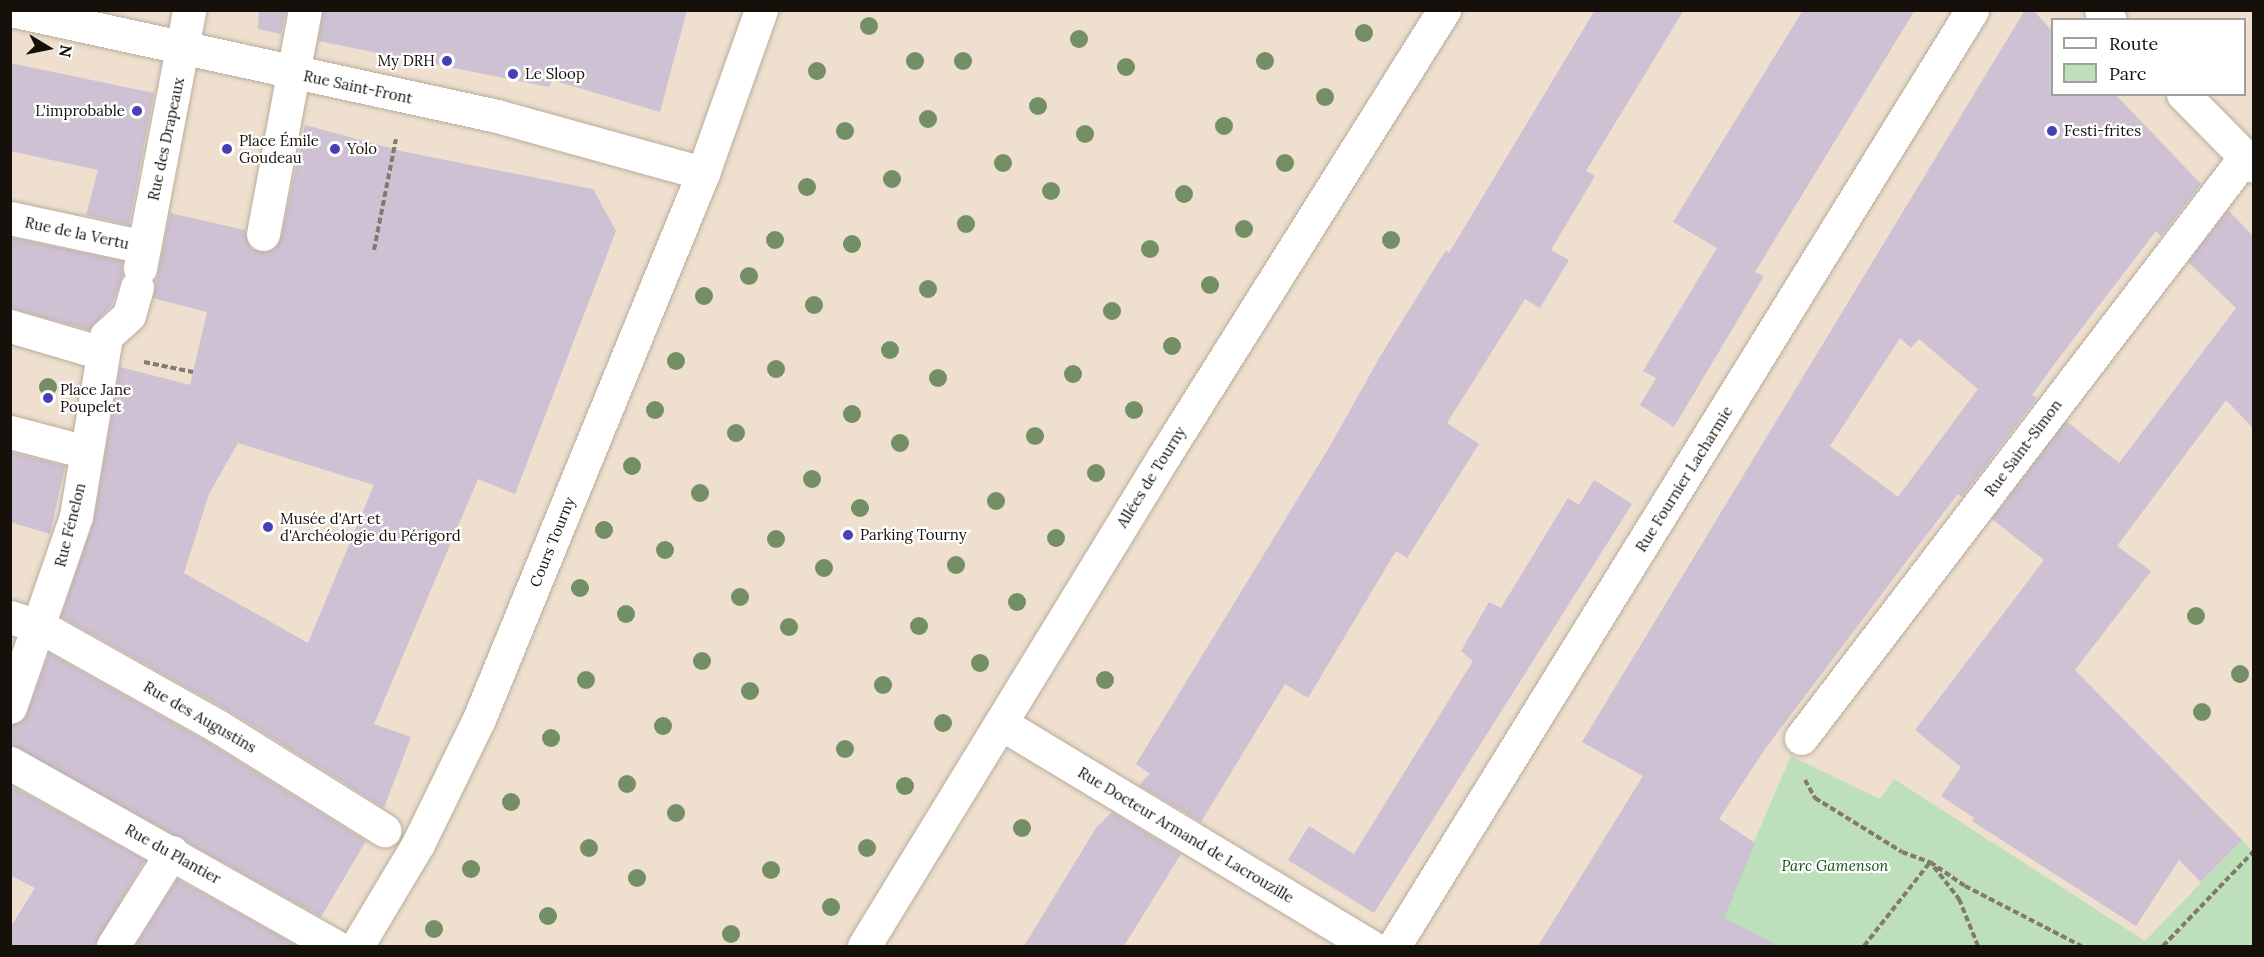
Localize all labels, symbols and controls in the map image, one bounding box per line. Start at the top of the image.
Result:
north arrow [18,18,78,78]
legend [2051,18,2246,96]
text: Route [2109,32,2158,55]
text: N [55,43,77,59]
place label: My DRH [377,52,435,70]
marker: My DRH [440,54,454,68]
text: Parc [2109,62,2146,85]
place label: Le Sloop [525,65,585,83]
street label: Rue Saint-Front [302,67,414,107]
marker: Le Sloop [506,67,520,81]
street label: Rue des Drapeaux [144,76,188,202]
place label: L'improbable [35,102,125,120]
marker: L'improbable [130,104,144,118]
place label: Festi-frites [2064,122,2141,140]
marker: Festi-frites [2045,124,2059,138]
place label: Place Émile Goudeau [239,131,319,166]
place label: Yolo [347,140,377,158]
marker: Place Émile Goudeau [220,142,234,156]
marker: Yolo [328,142,342,156]
street label: Rue de la Vertu [23,213,131,253]
place label: Place Jane Poupelet [60,380,131,415]
marker: Place Jane Poupelet [41,391,55,405]
street label: Rue Saint-Simon [1981,396,2065,500]
street label: Rue Fournier Lacharmie [1632,403,1736,555]
street label: Allées de Tourny [1113,423,1189,531]
street label: Rue Fénelon [51,481,89,569]
street label: Cours Tourny [526,494,578,590]
place label: Musée d'Art et d'Archéologie du Périgord [280,509,461,544]
marker: Musée d'Art et d'Archéologie du Périgord [261,520,275,534]
place label: Parking Tourny [860,526,967,544]
marker: Parking Tourny [841,528,855,542]
street label: Rue des Augustins [140,677,260,757]
street label: Rue Docteur Armand de Lacrouzille [1075,763,1297,907]
street label: Rue du Plantier [122,820,224,888]
park label: Parc Gamenson [1781,857,1889,875]

